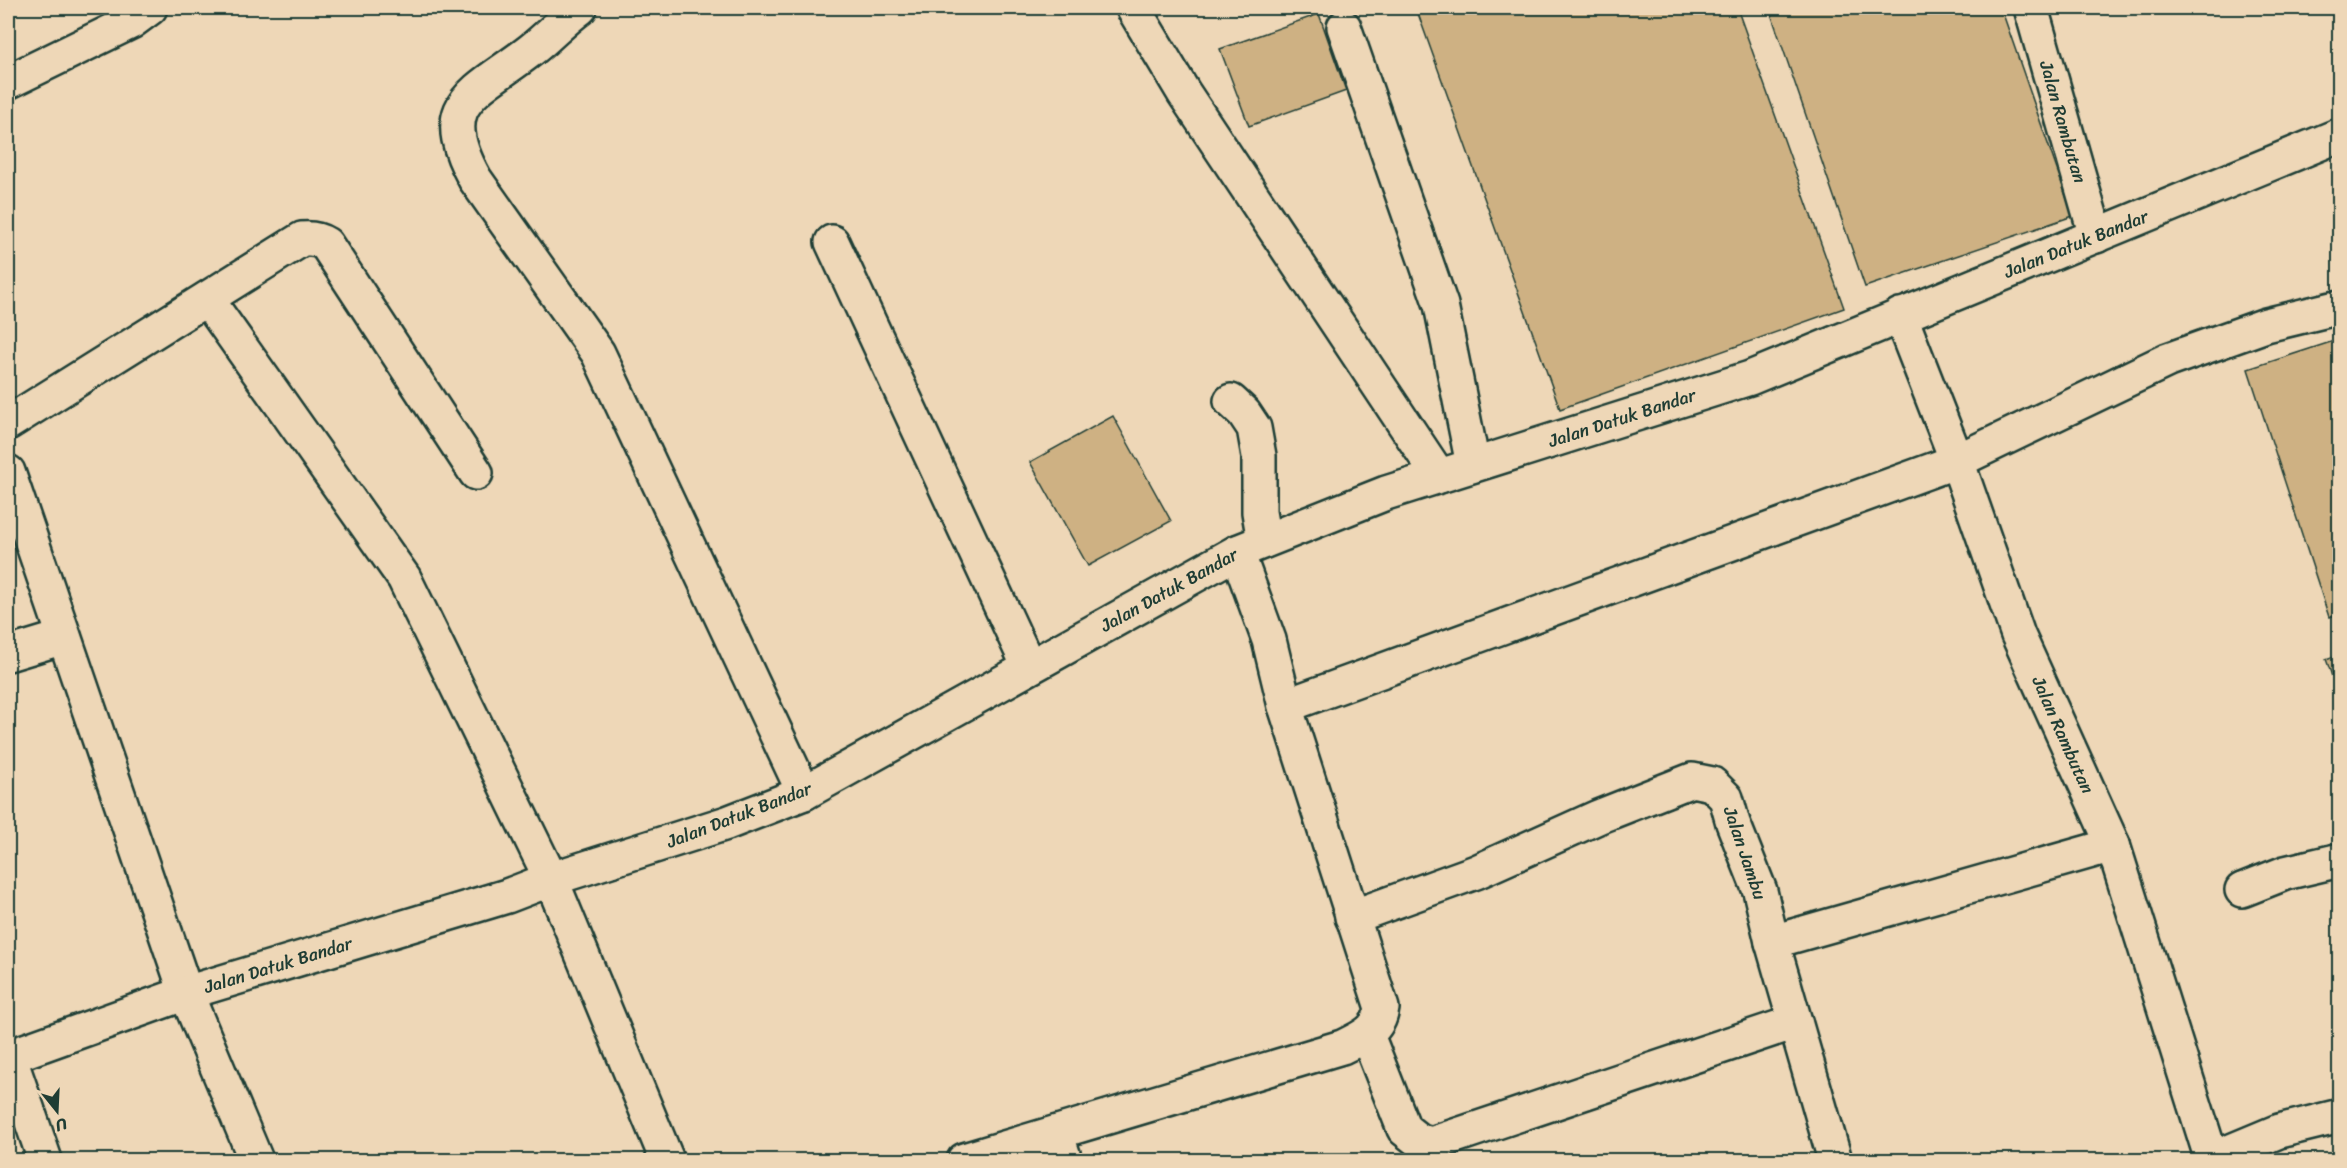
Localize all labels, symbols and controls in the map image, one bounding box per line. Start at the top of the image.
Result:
street label: Jalan Rambutan [2030,56,2096,187]
street label: Jalan Datuk Bandar [1998,200,2154,288]
street label: Jalan Datuk Bandar [1543,379,1701,457]
street label: Jalan Datuk Bandar [1093,538,1245,642]
street label: Jalan Rambutan [2022,670,2103,799]
street label: Jalan Datuk Bandar [661,772,818,858]
street label: Jalan Jambu [1714,801,1776,904]
street label: Jalan Datuk Bandar [199,927,357,1003]
north arrow [27,1081,87,1141]
text: U [51,1109,71,1141]

